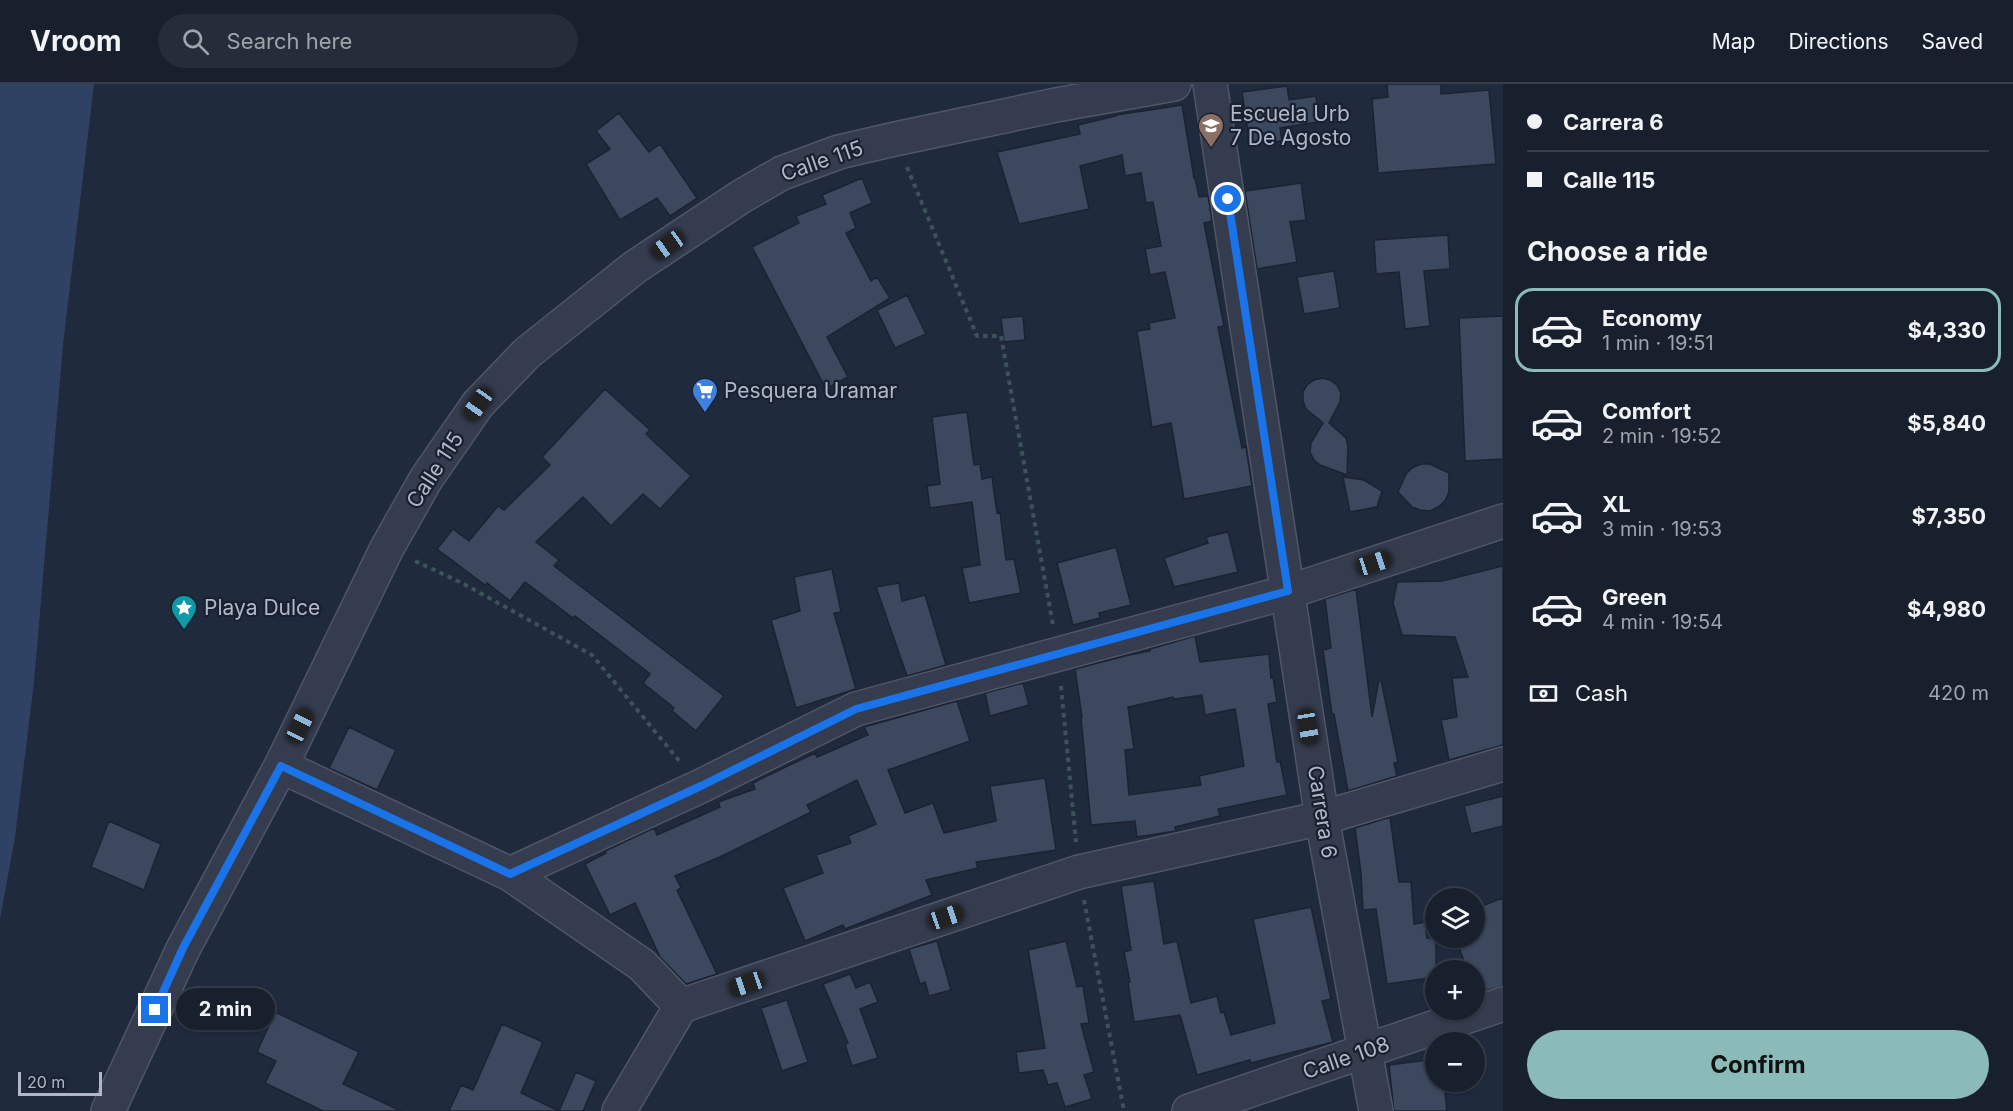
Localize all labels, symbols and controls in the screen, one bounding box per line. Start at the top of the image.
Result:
search box [158,14,578,68]
text: Vroom [30,24,122,58]
icon: search [179,25,212,58]
text: Search here [227,28,352,54]
text: Map [1712,29,1755,54]
text: Directions [1788,29,1889,54]
text: Saved [1922,29,1983,54]
place label: Escuela Urb 7 De Agosto [1230,101,1351,150]
text: Carrera 6 [1563,109,1664,135]
school or university icon: Escuela Urb 7 De Agosto [1196,111,1226,149]
street label: Calle 115 [777,135,866,186]
text: Calle 115 [1563,167,1655,193]
route start [1214,185,1241,212]
car [648,227,688,263]
text: Choose a ride [1527,235,1708,268]
icon: car [1530,303,1584,357]
text: Economy [1602,305,1702,331]
text: $4,330 [1907,317,1986,343]
text: 1 min · 19:51 [1602,331,1714,355]
supermarket icon: Pesquera Uramar [690,376,720,414]
place label: Pesquera Uramar [724,378,897,403]
car [460,384,496,424]
icon: car [1530,396,1584,450]
text: Comfort [1602,398,1691,424]
text: $5,840 [1907,410,1986,436]
text: 2 min · 19:52 [1602,424,1722,448]
street label: Calle 115 [401,427,468,512]
icon: car [1530,489,1584,543]
text: XL [1602,491,1631,517]
text: $7,350 [1912,503,1986,529]
text: 3 min · 19:53 [1602,517,1722,541]
car [1354,549,1394,577]
icon: car [1530,582,1584,636]
text: Green [1602,584,1667,610]
place icon: Playa Dulce [169,593,199,631]
place label: Playa Dulce [204,595,320,620]
text: $4,980 [1907,596,1986,622]
text: 4 min · 19:54 [1602,610,1723,634]
icon: cash [1527,677,1560,710]
text: Cash [1575,680,1628,706]
text: 420 m [1928,681,1989,705]
car [284,706,316,746]
car [1296,708,1320,746]
street label: Carrera 6 [1303,764,1342,860]
map controls [1425,888,1485,1092]
button: layers [1425,888,1485,948]
car [926,903,966,931]
button: + [1425,960,1485,1020]
car [727,970,767,998]
callout: 2 min [176,989,275,1031]
route end [141,996,168,1023]
text: 2 min [199,997,252,1021]
button: Confirm [1527,1030,1989,1099]
street label: Calle 108 [1299,1031,1393,1084]
button: − [1425,1032,1485,1092]
scale bar [18,1069,102,1096]
text: 20 m [27,1072,65,1092]

